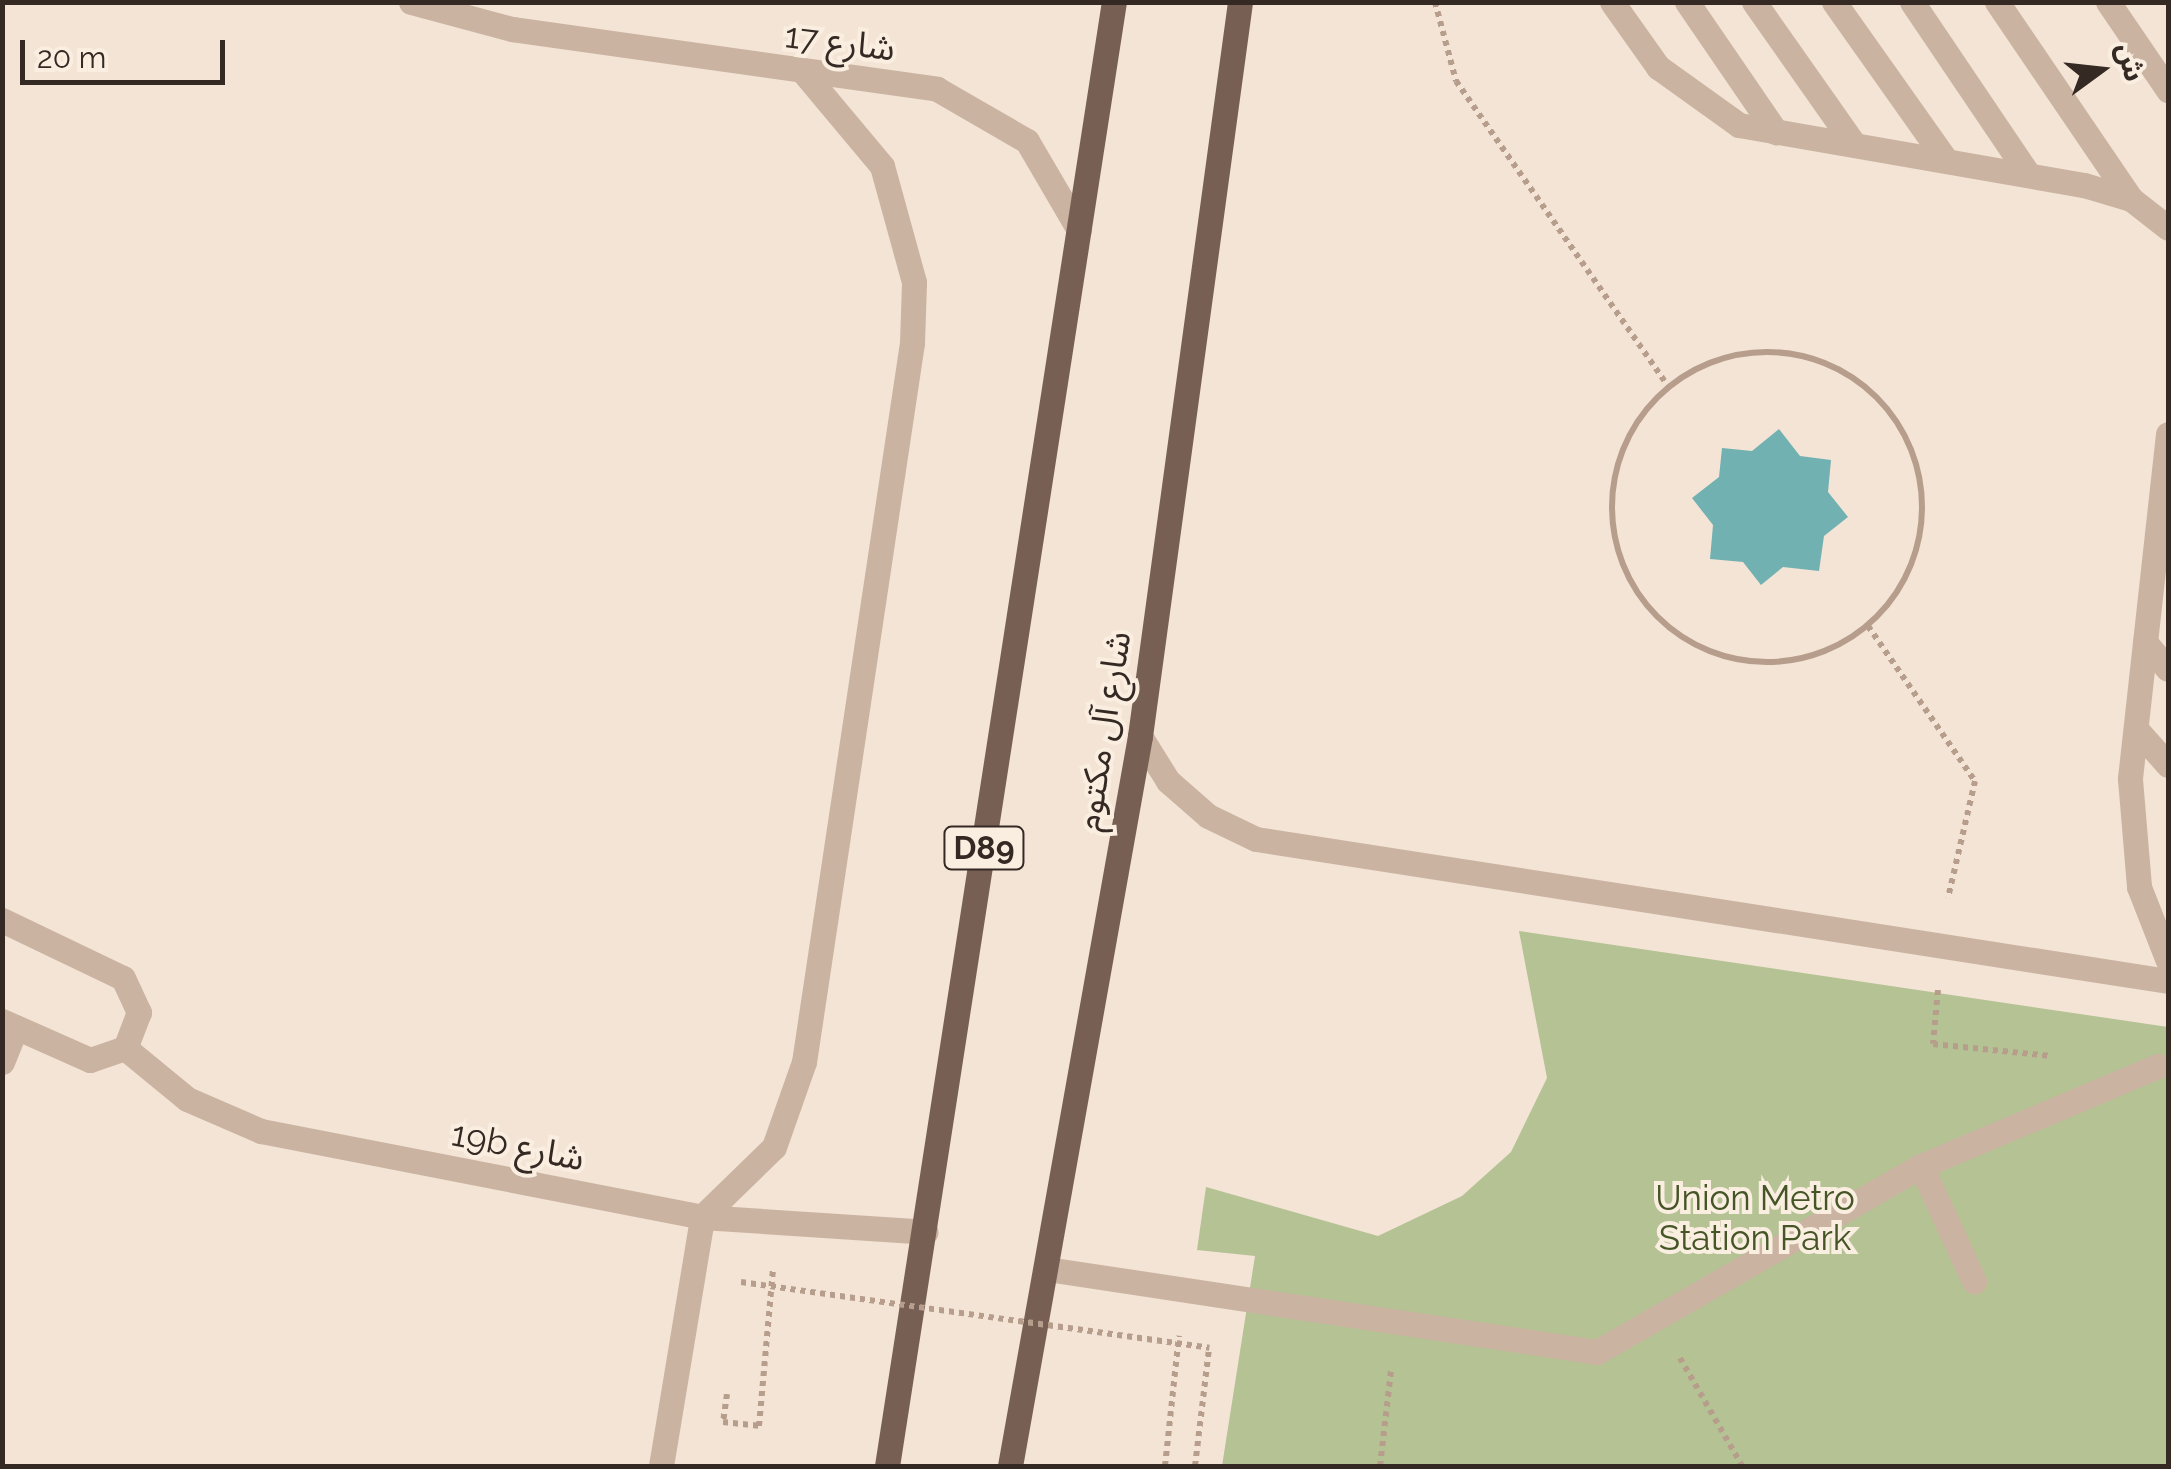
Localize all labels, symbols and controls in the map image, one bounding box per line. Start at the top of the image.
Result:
street label: شارع 17 [783,14,897,70]
scale bar [25,20,230,82]
north arrow [2051,20,2151,120]
text: ش [2110,39,2151,85]
text: 20 m [37,40,106,75]
street label: شارع آل مكتوم [1067,628,1139,834]
road number: D89 [942,821,1026,875]
street label: 19b شارع [448,1113,588,1179]
park label: Union Metro Station Park [1655,1177,1855,1259]

